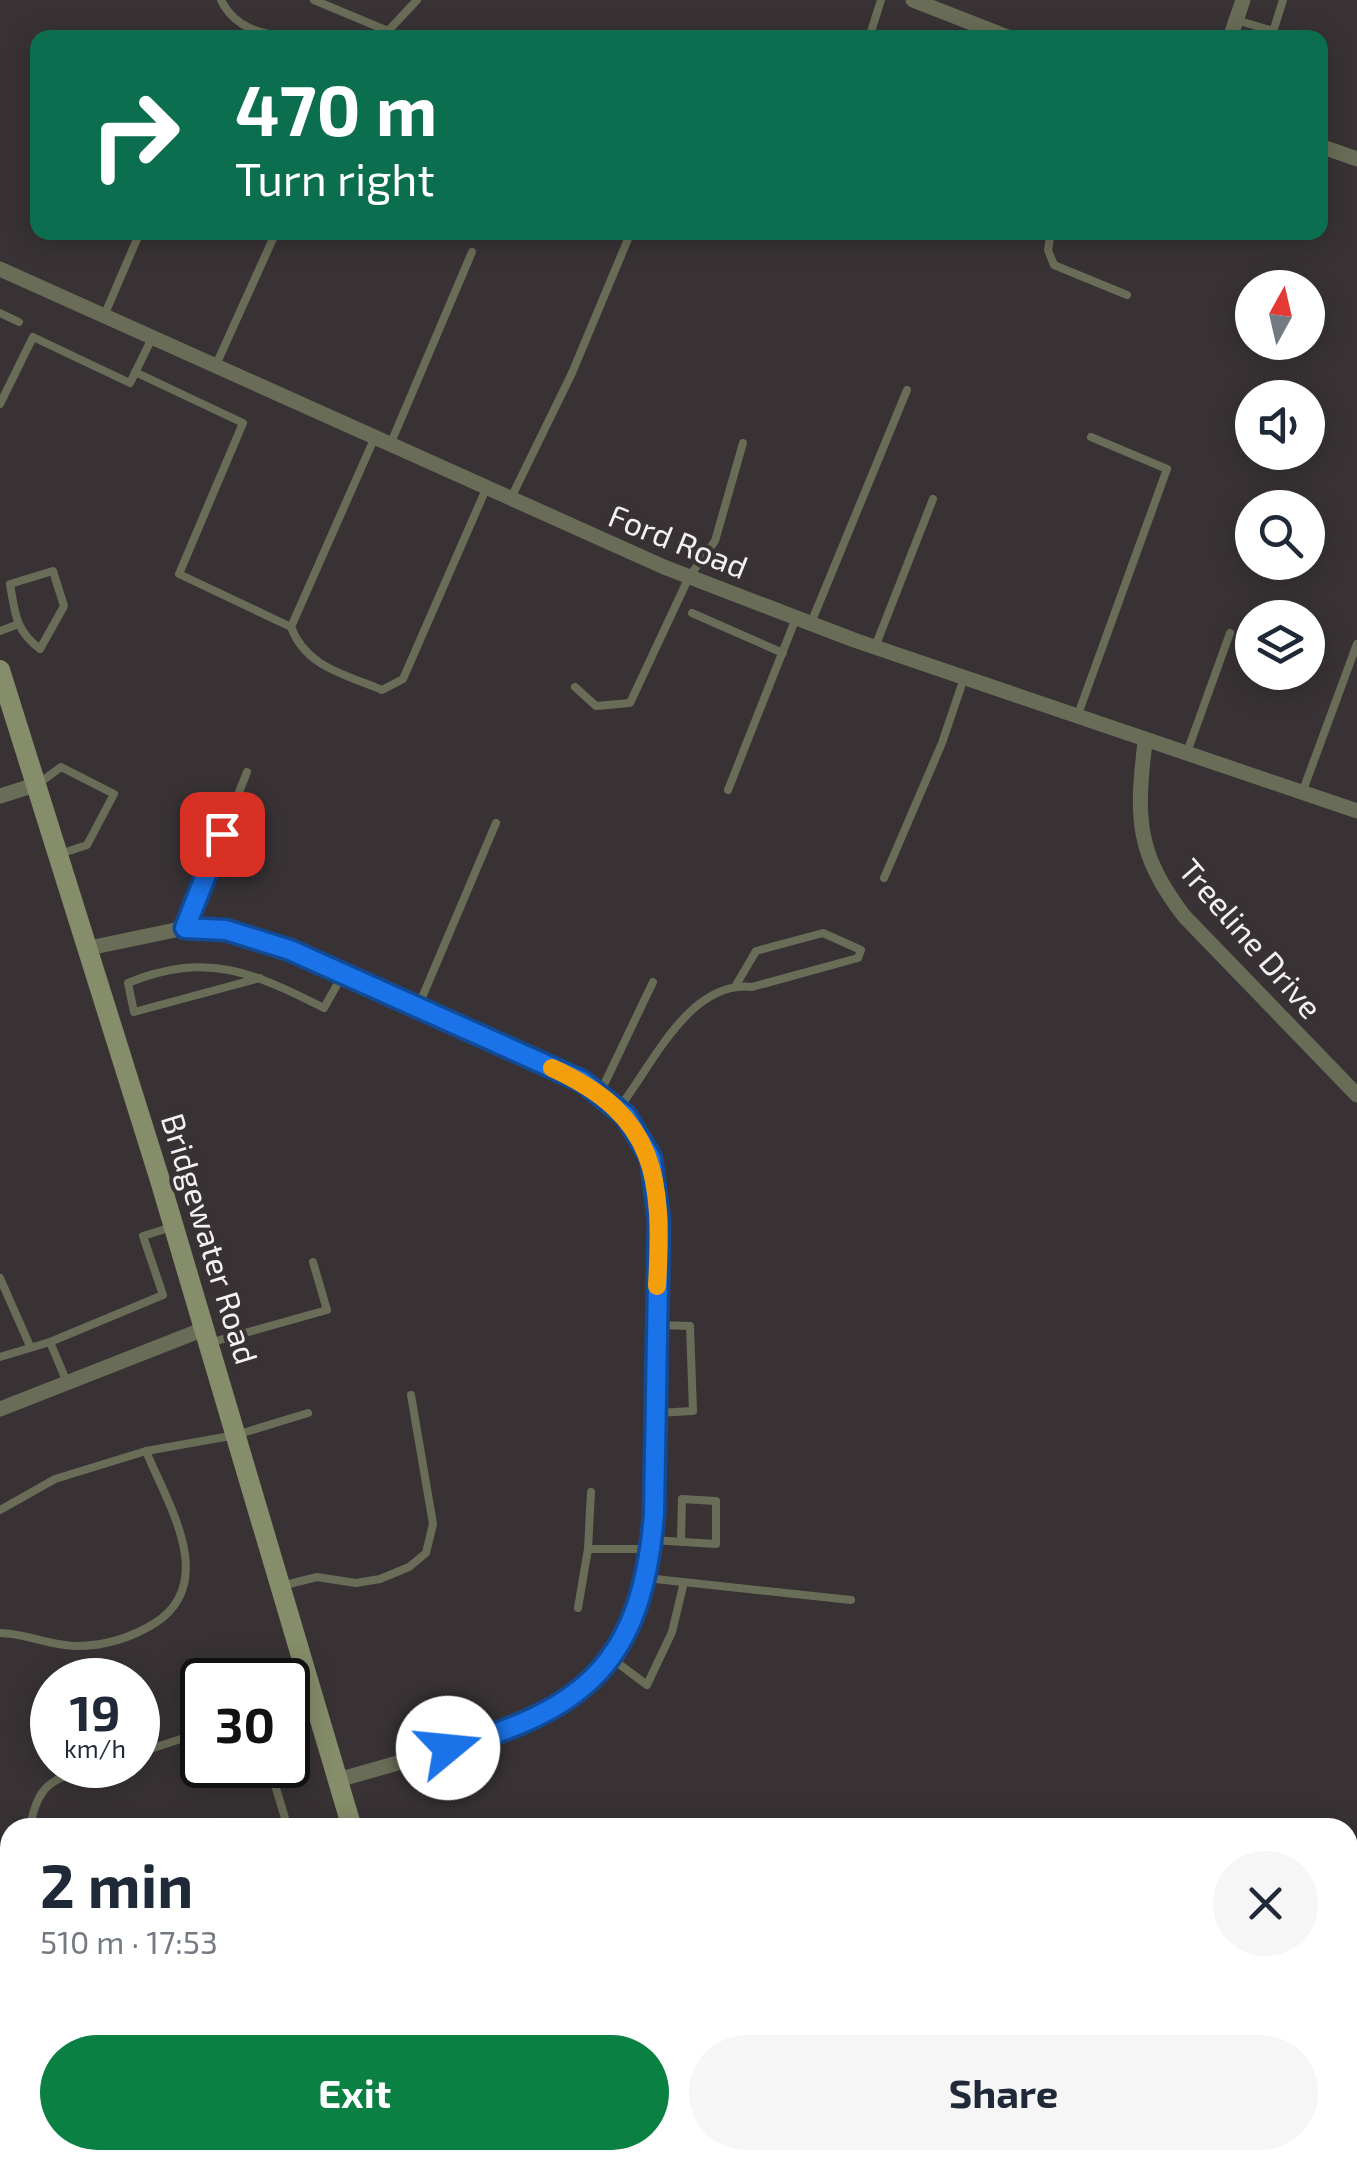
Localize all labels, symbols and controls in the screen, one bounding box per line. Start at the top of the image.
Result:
text: 470 m [235,66,438,150]
icon: right [70,70,200,200]
text: Turn right [235,151,435,205]
north arrow [1235,270,1325,360]
map controls [1235,270,1325,690]
button: sound [1235,380,1325,470]
button: search [1235,490,1325,580]
street label: Ford Road [604,495,754,585]
button: layers [1235,600,1325,690]
pin [180,792,265,877]
icon: arrive [195,807,250,862]
street label: Treeline Drive [1172,850,1331,1025]
street label: Bridgewater Road [155,1109,267,1368]
speed limit sign: 30 [180,1658,310,1788]
text: 19 [69,1681,121,1741]
position arrow [396,1696,500,1800]
text: km/h [64,1733,126,1763]
text: 2 min [40,1848,193,1920]
button: close [1213,1851,1318,1956]
text: 510 m · 17:53 [40,1922,218,1960]
button: Exit [40,2035,669,2150]
button: Share [689,2035,1318,2150]

